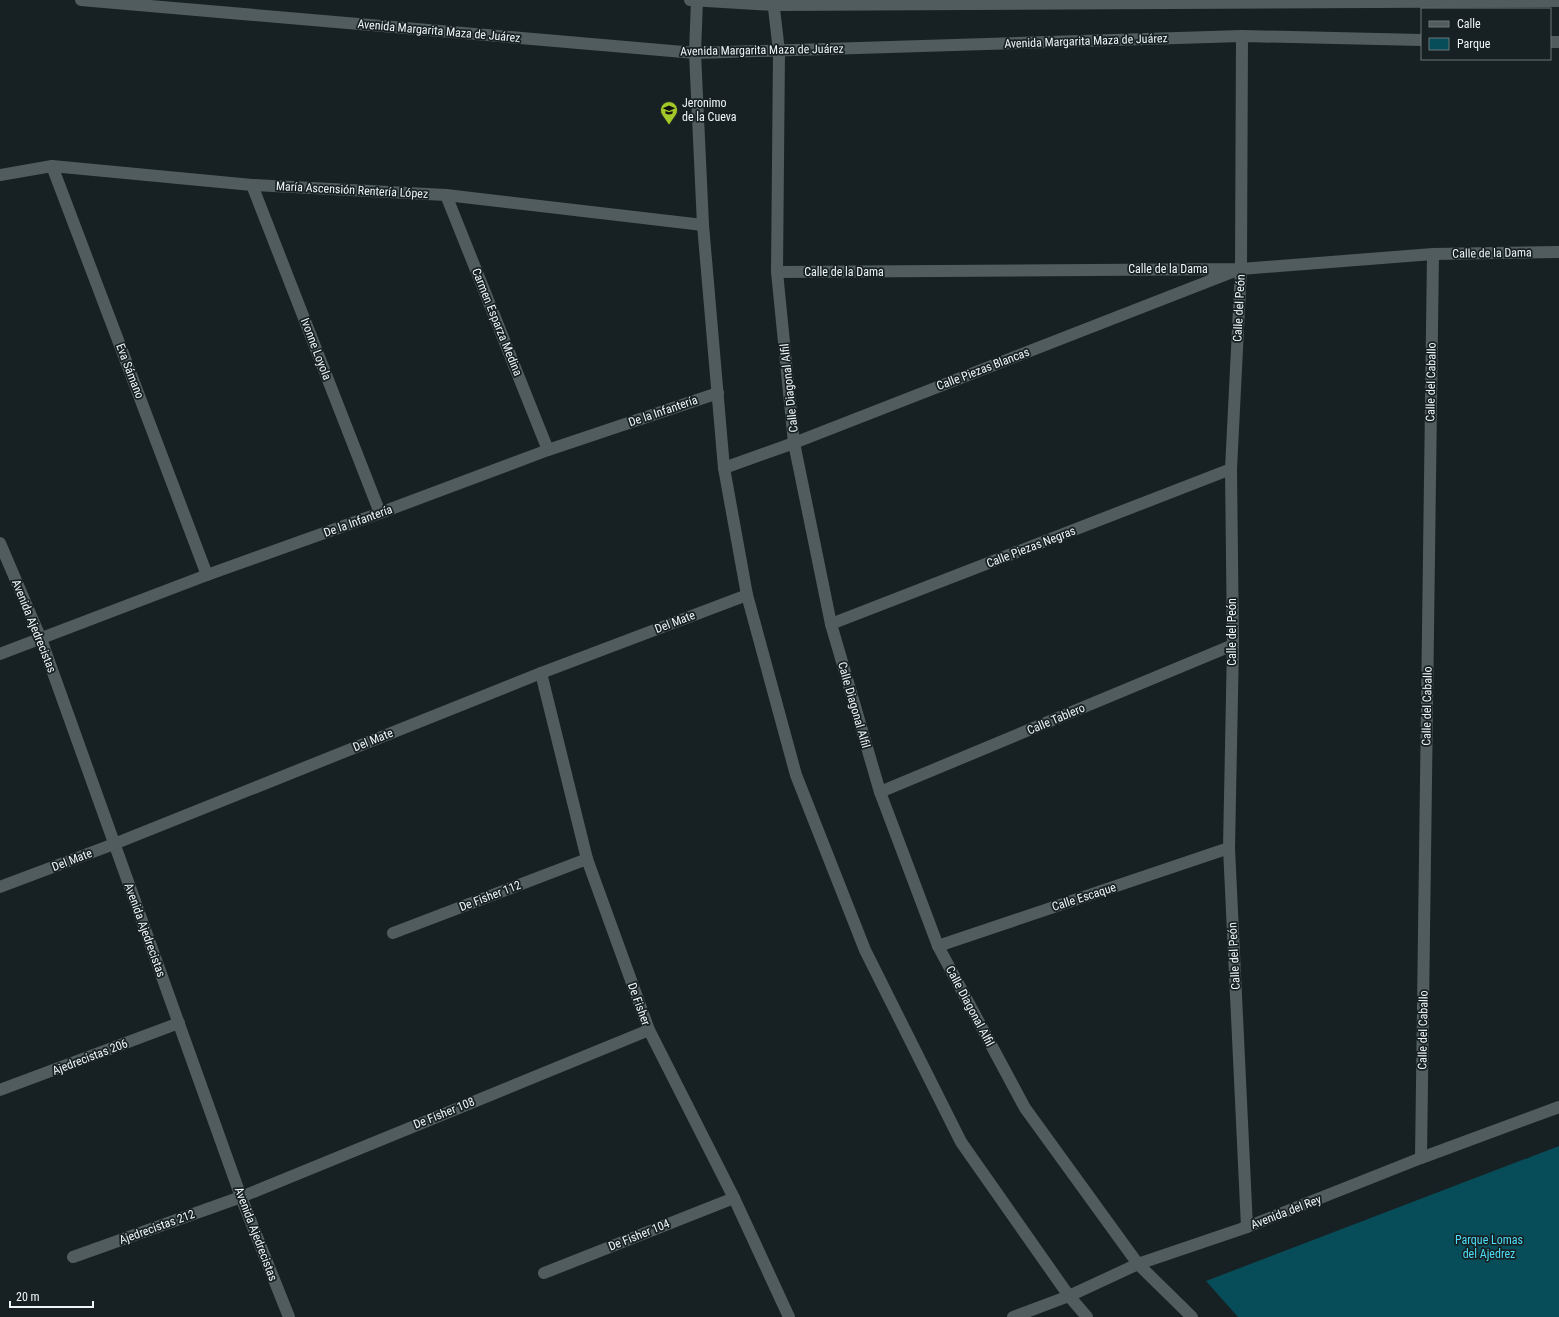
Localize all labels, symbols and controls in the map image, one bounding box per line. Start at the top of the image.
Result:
legend [1421,8,1551,60]
street label: Avenida Margarita Maza de Juárez [357,17,521,45]
text: Calle [1457,17,1481,31]
street label: Avenida Margarita Maza de Juárez [1004,31,1168,51]
text: Parque [1457,37,1491,51]
street label: Avenida Margarita Maza de Juárez [680,42,844,58]
place label: Jeronimo de la Cueva [682,96,737,124]
school or university icon: Jeronimo de la Cueva [659,100,679,125]
street label: María Ascensión Rentería López [275,179,429,201]
street label: Calle de la Dama [1452,245,1532,261]
street label: Calle de la Dama [1128,262,1208,276]
street label: Calle de la Dama [804,265,884,279]
street label: Carmen Esparza Medina [469,266,525,378]
street label: Calle del Peón [1230,274,1248,342]
street label: Ivonne Loyola [298,316,334,382]
street label: Eva Sámano [113,341,147,401]
street label: Calle del Caballo [1423,342,1439,422]
street label: Calle Diagonal Alfil [777,343,801,433]
street label: Calle Piezas Blancas [935,345,1031,393]
street label: De la Infantería [627,393,700,429]
street label: De la Infantería [322,502,394,540]
street label: Calle Piezas Negras [984,524,1078,570]
street label: Avenida Ajedrecistas [9,577,59,675]
street label: Calle del Peón [1225,598,1239,666]
street label: Del Mate [653,608,697,636]
street label: Calle Diagonal Alfil [835,660,873,750]
street label: Calle del Caballo [1419,666,1435,746]
street label: Calle Tablero [1025,701,1087,737]
street label: Del Mate [351,726,395,754]
street label: Del Mate [50,846,94,874]
street label: De Fisher 112 [457,878,523,914]
street label: Calle Escaque [1050,880,1118,914]
street label: Avenida Ajedrecistas [121,881,169,979]
street label: Calle del Peón [1225,922,1243,990]
street label: Calle Diagonal Alfil [943,963,997,1049]
street label: De Fisher [625,981,653,1028]
street label: Calle del Caballo [1415,990,1431,1070]
street label: Ajedrecistas 206 [50,1036,130,1078]
street label: De Fisher 108 [411,1094,477,1132]
street label: Avenida Ajedrecistas [232,1185,280,1283]
street label: Avenida del Rey [1249,1192,1323,1232]
street label: Ajedrecistas 212 [117,1207,197,1247]
street label: De Fisher 104 [606,1216,672,1254]
park label: Parque Lomas del Ajedrez [1455,1233,1523,1261]
scale bar [10,1283,93,1309]
text: 20 m [16,1290,40,1304]

